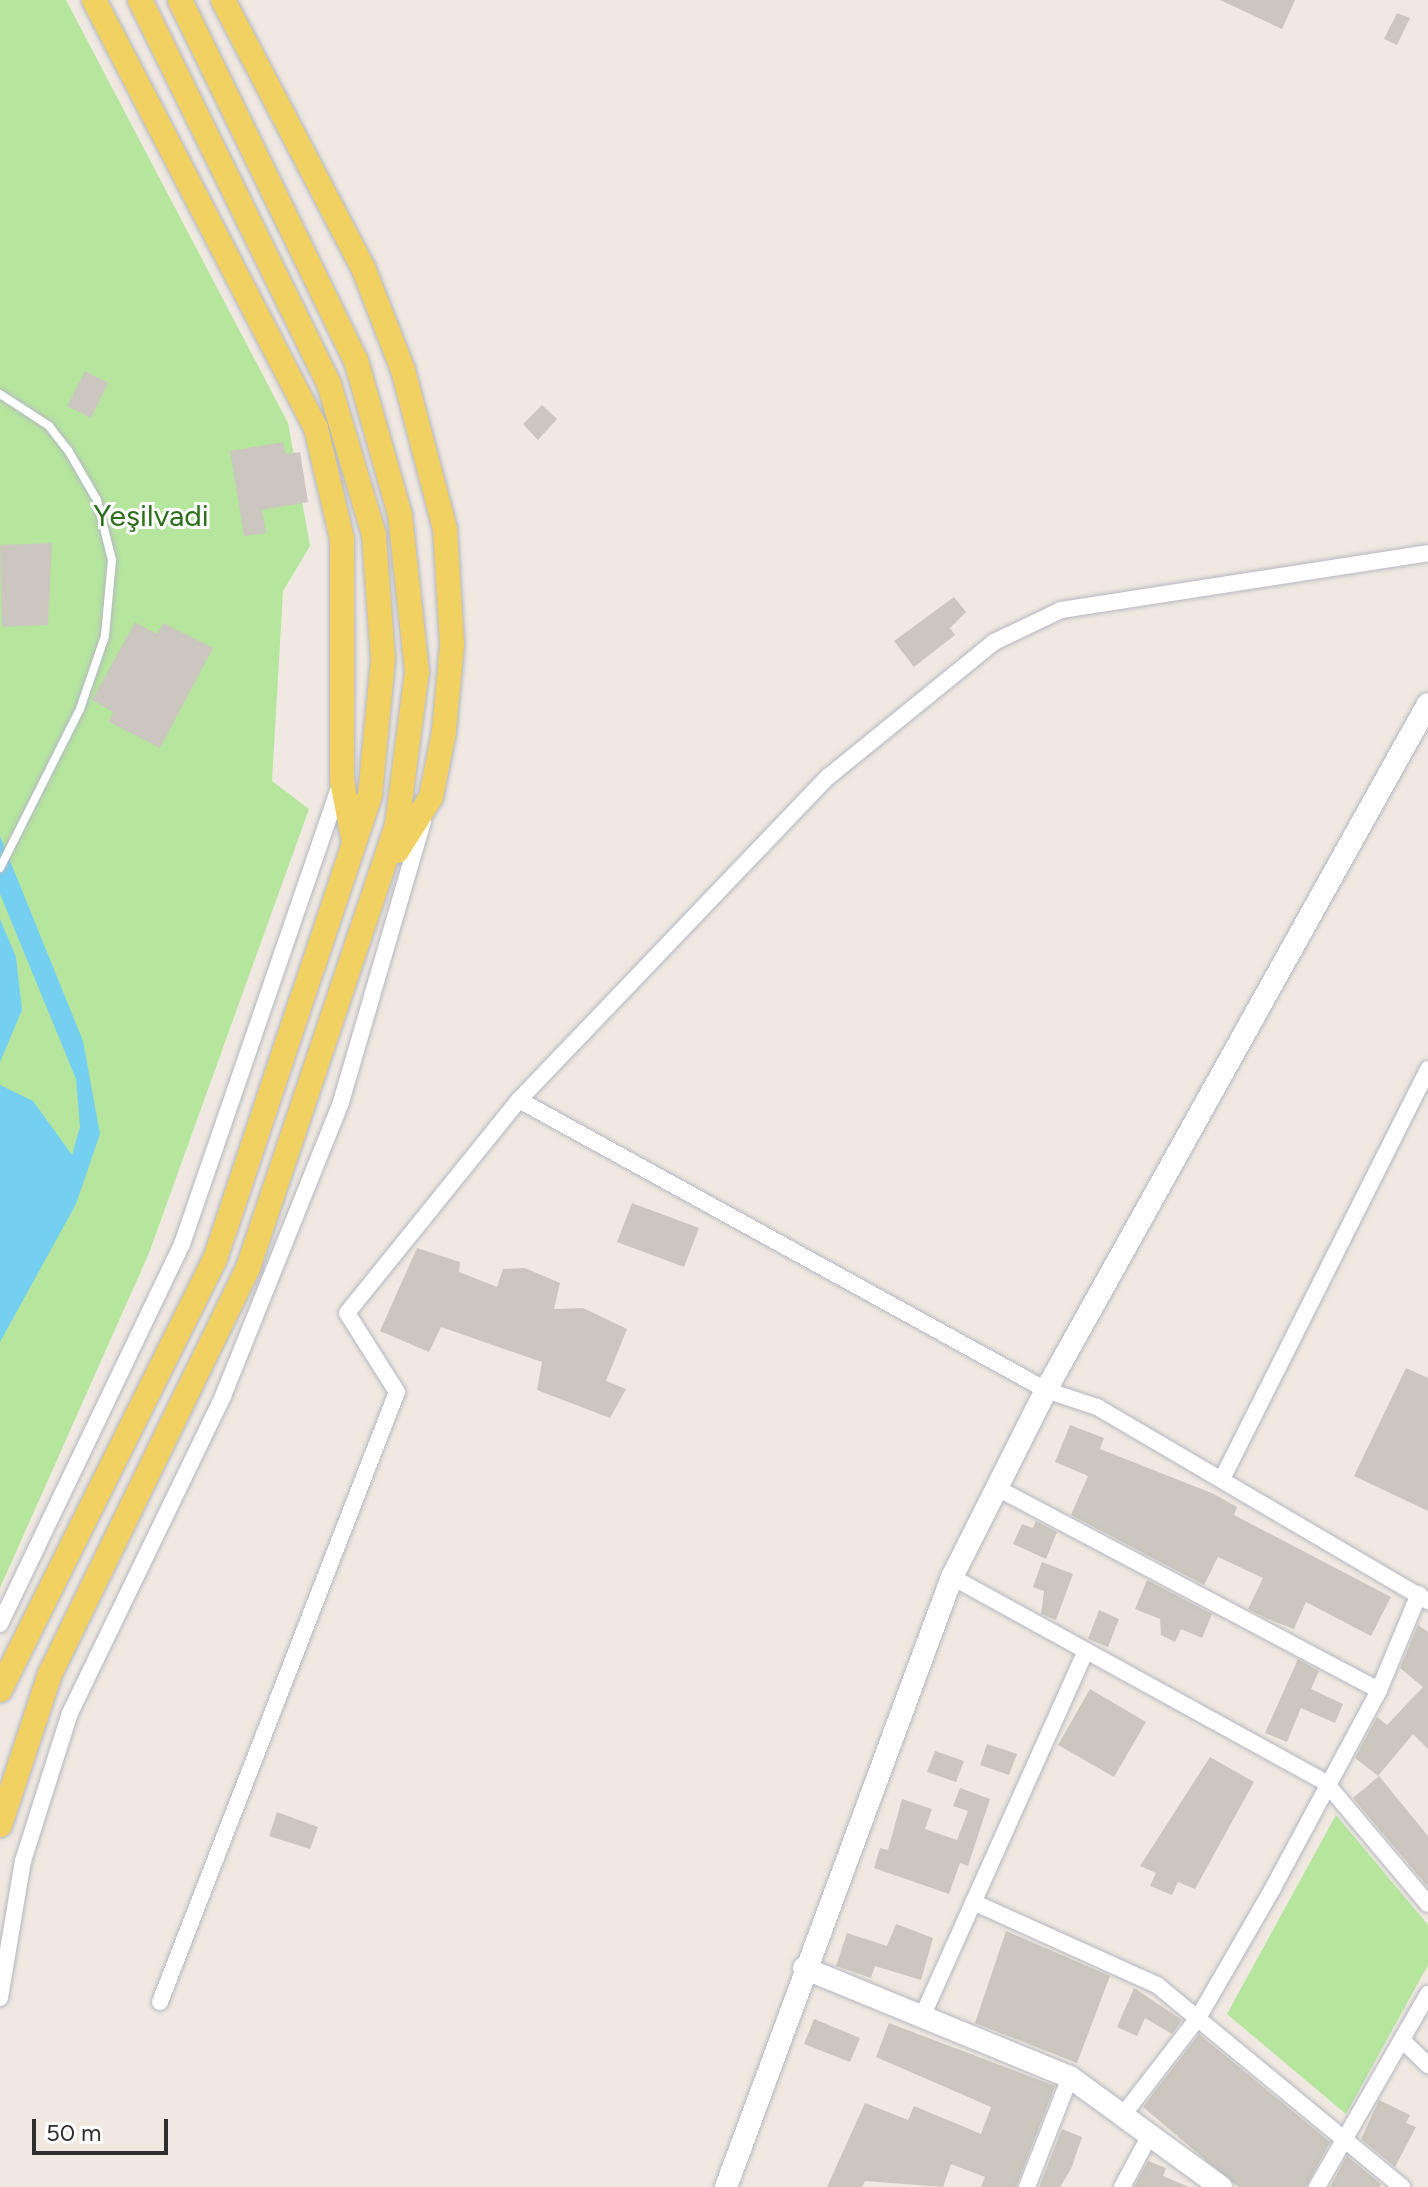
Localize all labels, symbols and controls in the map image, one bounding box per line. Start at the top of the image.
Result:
park label: Yeşilvadi [93,498,209,534]
scale bar [36,2103,172,2153]
text: 50 m [46,2118,102,2147]

